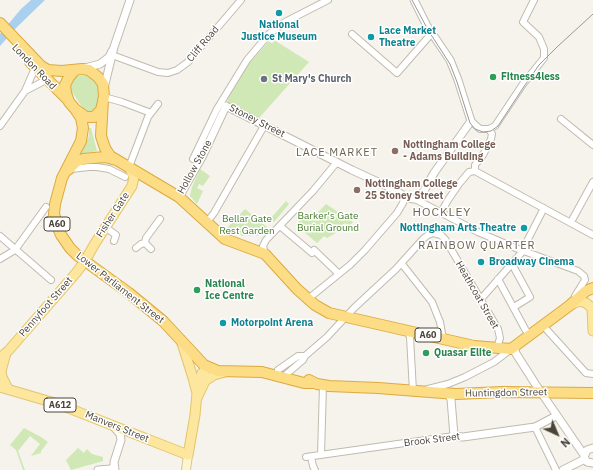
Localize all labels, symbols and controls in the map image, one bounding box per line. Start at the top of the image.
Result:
marker: National Justice Museum [274,8,284,18]
place label: National Justice Museum [241,19,317,42]
street label: Cliff Road [185,24,221,64]
place label: Lace Market Theatre [379,25,436,48]
marker: Lace Market Theatre [366,32,376,42]
street label: London Road [9,42,59,92]
place label: Fitness4less [501,71,560,83]
marker: Fitness4less [488,72,498,82]
place label: St Mary's Church [272,73,352,85]
marker: St Mary's Church [259,74,269,84]
street label: Stoney Street [227,102,287,140]
street label: Hollow Stone [175,138,215,196]
place label: Nottingham College - Adams Building [403,139,496,162]
district label: LACE MARKET [296,146,378,160]
marker: Nottingham College - Adams Building [390,146,400,156]
place label: Nottingham College 25 Stoney Street [365,178,458,202]
marker: Nottingham College 25 Stoney Street [352,185,362,195]
street label: Fisher Gate [94,190,132,240]
district label: HOCKLEY [413,206,471,220]
park label: Barker's Gate Burial Ground [297,210,359,234]
park label: Bellar Gate Rest Garden [219,213,275,236]
road number: A60 [44,217,70,231]
place label: Nottingham Arts Theatre [400,222,516,234]
marker: Nottingham Arts Theatre [519,223,529,233]
district label: RAINBOW QUARTER [418,239,536,253]
street label: Lower Parliament Street [74,250,166,326]
place label: Broadway Cinema [489,256,574,268]
marker: Broadway Cinema [476,257,486,267]
street label: Heathcoat Street [453,259,501,331]
street label: Pennyfoot Street [17,275,75,339]
place label: National Ice Centre [205,278,254,302]
marker: National Ice Centre [192,285,202,295]
place label: Motorpoint Arena [231,317,313,329]
marker: Motorpoint Arena [218,318,228,328]
road number: A60 [415,328,441,342]
place label: Quasar Elite [434,347,491,359]
marker: Quasar Elite [421,348,431,358]
street label: Huntingdon Street [465,386,547,400]
road number: A612 [44,398,76,412]
street label: Manvers Street [83,409,151,445]
north arrow [537,414,577,454]
street label: Brook Street [403,431,461,449]
text: N [558,435,573,450]

